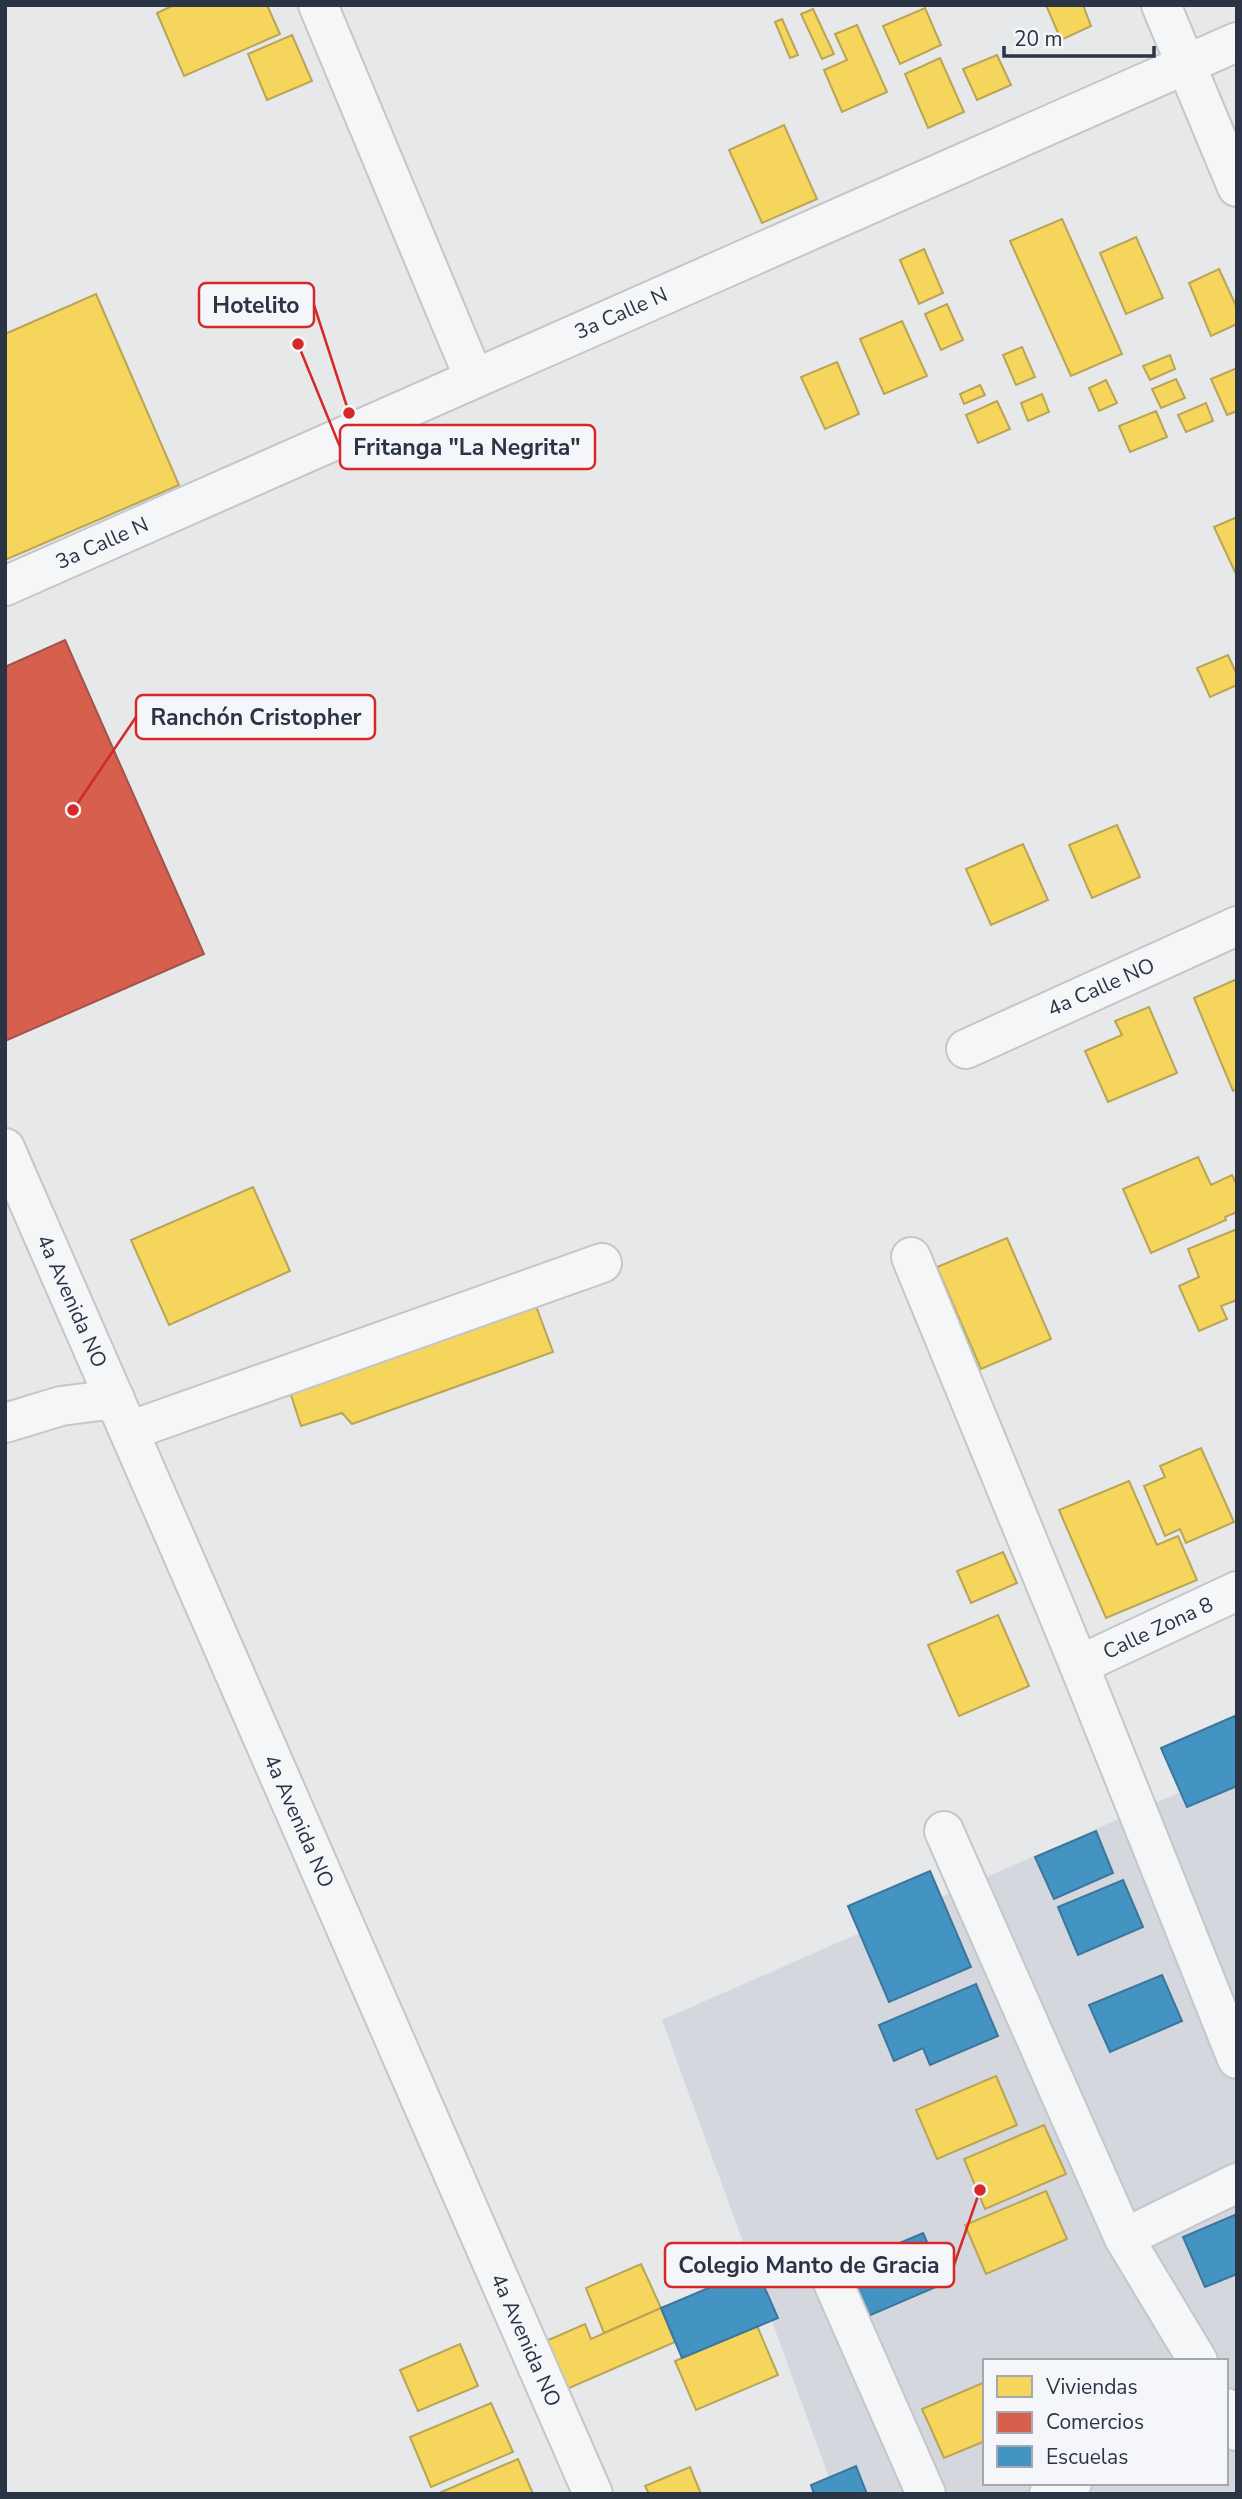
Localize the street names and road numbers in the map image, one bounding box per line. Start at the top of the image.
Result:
street label: 3a Calle N [570,280,672,346]
street label: 3a Calle N [51,510,153,576]
street label: 4a Calle NO [1043,951,1159,1023]
street label: 4a Avenida NO [30,1230,114,1372]
street label: Calle Zona 8 [1098,1590,1218,1666]
street label: 4a Avenida NO [257,1750,341,1892]
street label: 4a Avenida NO [484,2269,568,2411]

